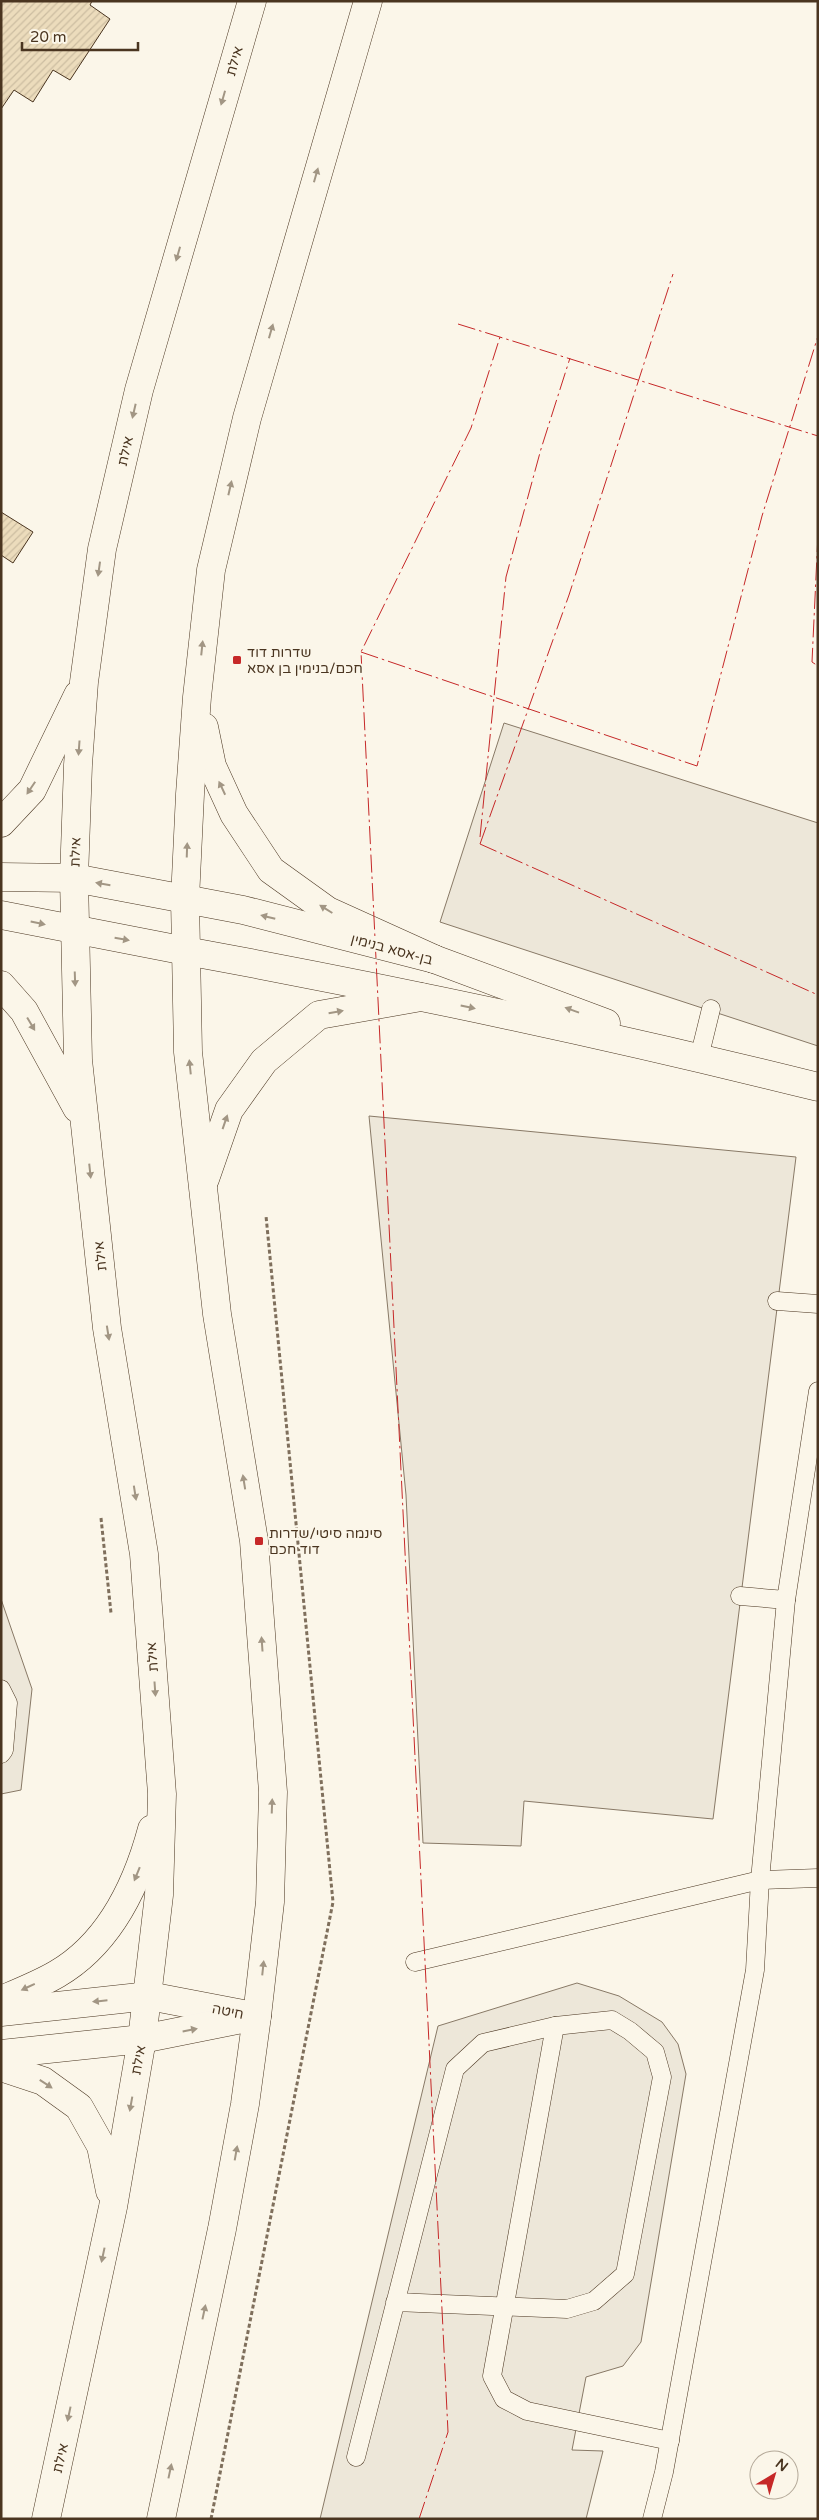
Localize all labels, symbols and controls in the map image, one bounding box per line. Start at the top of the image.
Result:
scale bar [22,20,139,52]
text: 20 m [30,28,67,46]
street label: אילת [222,44,247,78]
one-way arrow [219,91,227,106]
one-way arrow [313,167,321,182]
one-way arrow [174,247,182,262]
one-way arrow [268,324,276,339]
one-way arrow [130,403,138,418]
street label: אילת [114,435,137,468]
one-way arrow [226,481,234,496]
one-way arrow [95,562,103,578]
one-way arrow [199,640,207,656]
place label: שדרות דוד חכם/בנימין בן אסא [247,644,363,677]
marker: שדרות דוד חכם/בנימין בן אסא [231,654,243,666]
one-way arrow [75,740,83,756]
one-way arrow [218,781,226,795]
one-way arrow [26,782,36,795]
street label: אילת [66,837,85,867]
one-way arrow [184,842,192,858]
one-way arrow [95,879,111,887]
one-way arrow [320,904,333,913]
one-way arrow [260,912,275,920]
one-way arrow [30,919,46,927]
street label: בן-אסא בנימין [349,930,435,969]
one-way arrow [114,935,129,943]
one-way arrow [72,971,80,987]
one-way arrow [461,1003,476,1011]
one-way arrow [564,1006,579,1013]
one-way arrow [329,1007,345,1015]
one-way arrow [27,1017,36,1030]
one-way arrow [186,1059,194,1075]
one-way arrow [222,1115,229,1130]
one-way arrow [86,1164,94,1180]
street label: אילת [90,1240,111,1272]
one-way arrow [105,1325,113,1341]
one-way arrow [240,1474,248,1490]
one-way arrow [131,1486,139,1502]
place label: סינמה סיטי/שדרות דוד חכם [269,1525,382,1558]
marker: סינמה סיטי/שדרות דוד חכם [253,1535,265,1547]
one-way arrow [257,1635,265,1651]
street label: אילת [143,1641,162,1673]
one-way arrow [151,1682,159,1698]
one-way arrow [269,1798,277,1814]
one-way arrow [133,1867,141,1881]
one-way arrow [259,1960,267,1976]
one-way arrow [21,1984,35,1992]
one-way arrow [92,1997,108,2005]
street label: חיטה [211,2000,245,2023]
one-way arrow [182,2025,198,2033]
street label: אילת [128,2044,149,2076]
one-way arrow [40,2080,53,2089]
one-way arrow [126,2097,134,2113]
one-way arrow [232,2144,240,2160]
one-way arrow [99,2247,107,2262]
one-way arrow [200,2304,208,2320]
one-way arrow [65,2406,73,2421]
street label: אילת [49,2442,72,2475]
north arrow [749,2450,799,2500]
text: N [772,2455,791,2475]
one-way arrow [167,2463,175,2479]

